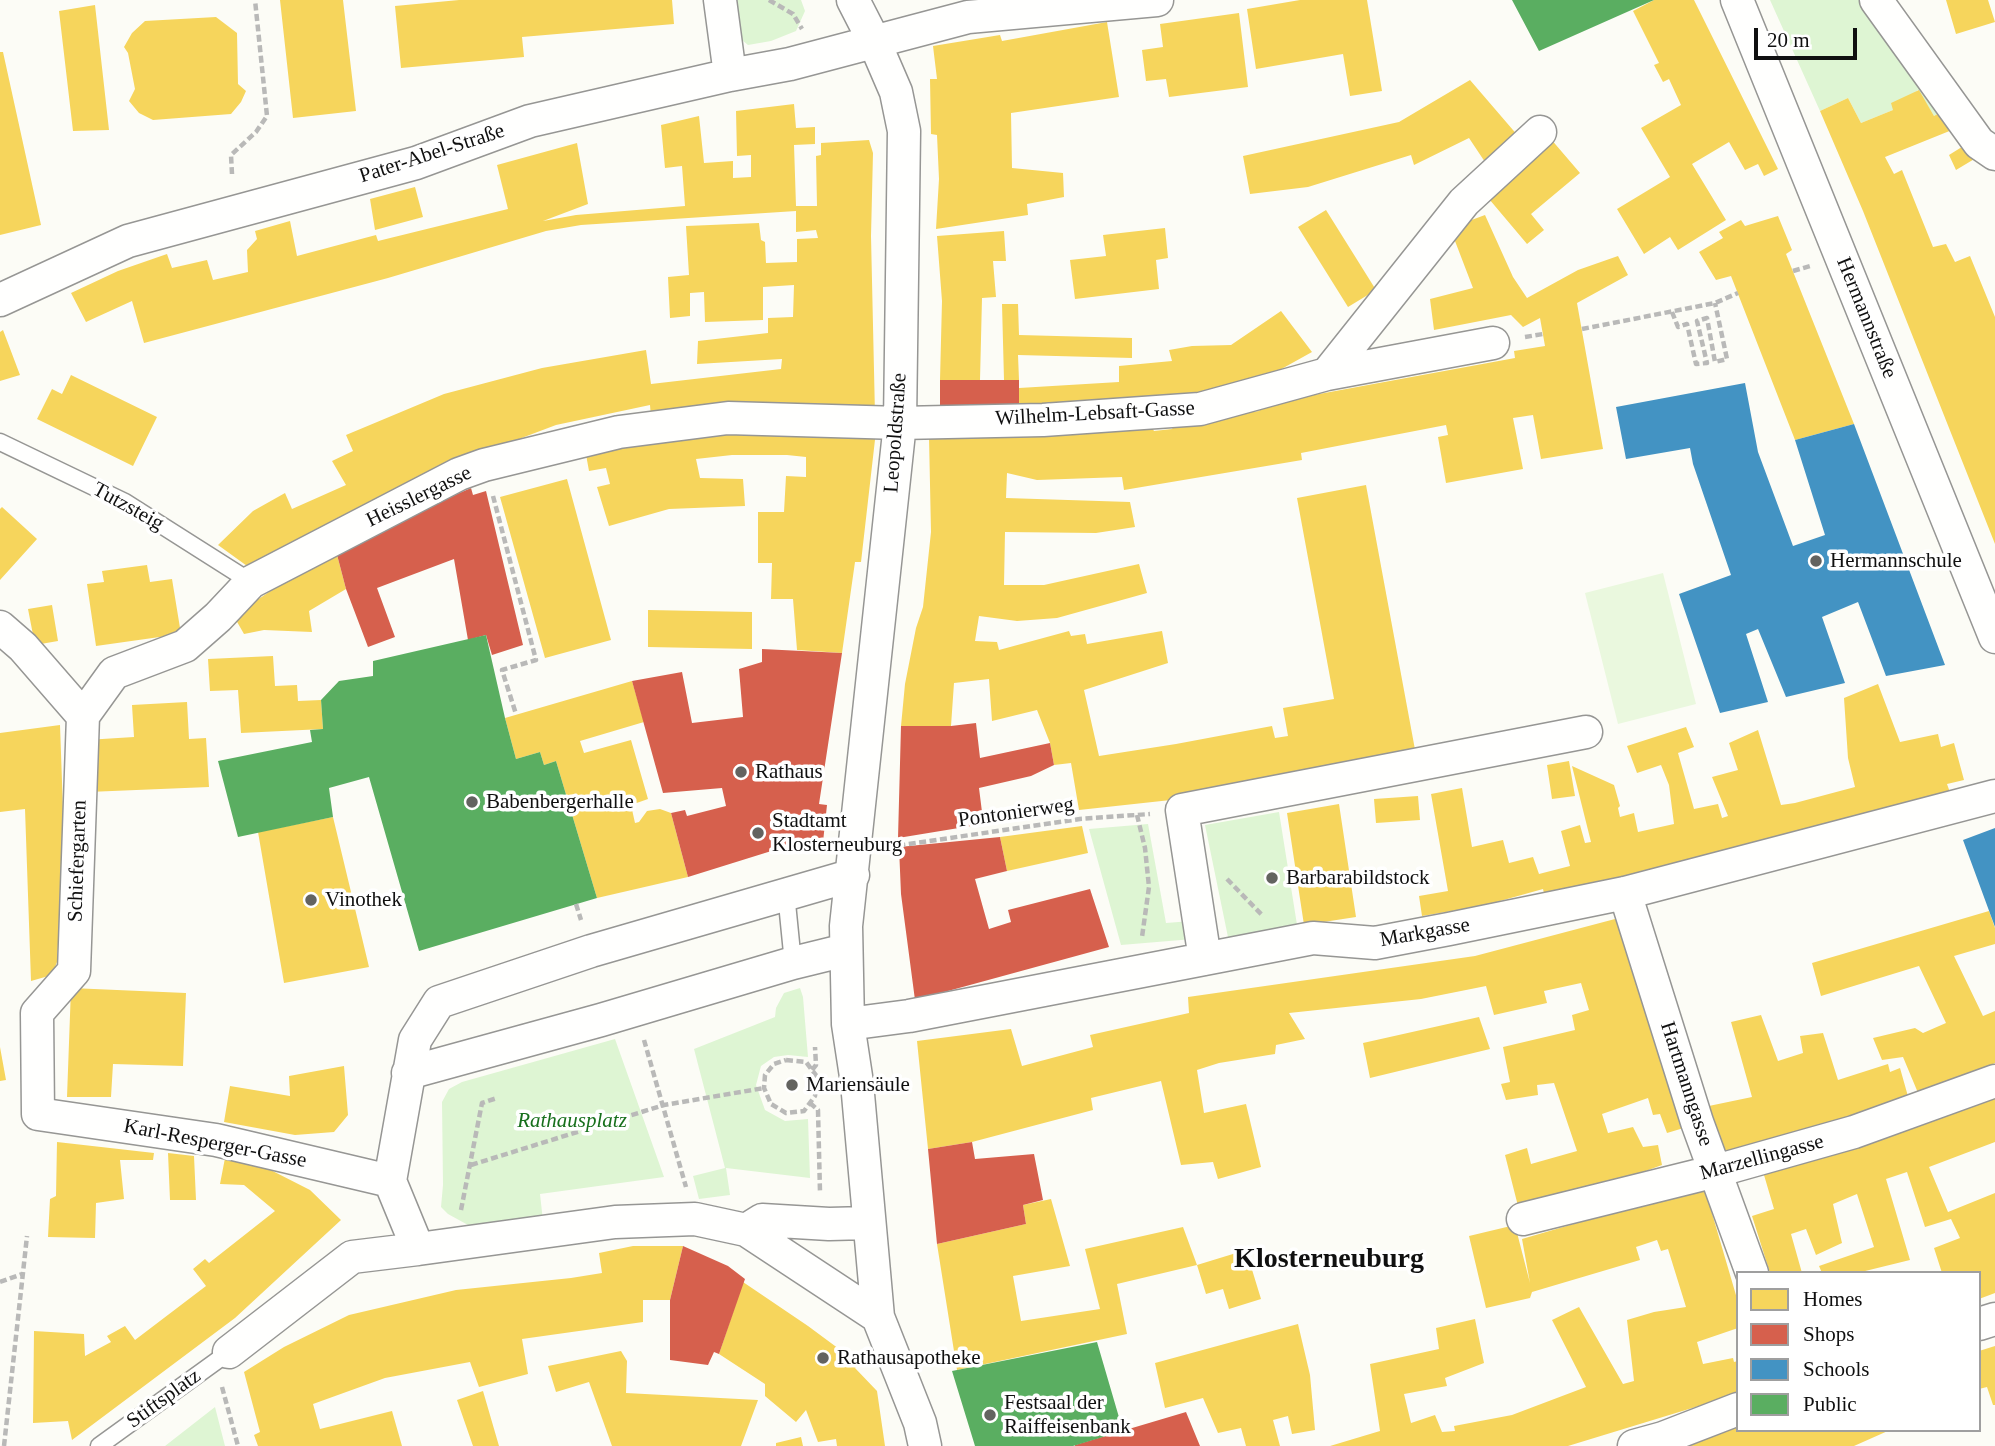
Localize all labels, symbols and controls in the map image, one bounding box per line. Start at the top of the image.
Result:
scale bar [1757,14,1860,58]
text: 20 m [1767,28,1810,52]
street label: Pater-Abel-Straße [356,119,508,189]
street label: Hermannstraße [1830,254,1902,382]
street label: Leopoldstraße [879,372,913,494]
street label: Wilhelm-Lebsaft-Gasse [995,396,1195,432]
street label: Heisslergasse [362,461,476,533]
street label: Tutzsteig [88,477,168,537]
place label: Hermannschule [1830,548,1962,574]
marker: Hermannschule [1808,553,1824,569]
place label: Rathaus [755,759,823,785]
marker: Rathaus [733,764,749,780]
place label: Babenbergerhalle [486,789,634,815]
street label: Pontonierweg [956,792,1076,834]
marker: Babenbergerhalle [464,794,480,810]
street label: Schiefergarten [63,800,93,922]
place label: Stadtamt Klosterneuburg [772,808,902,858]
marker: Stadtamt Klosterneuburg [750,825,766,841]
place label: Barbarabildstock [1286,865,1429,891]
marker: Barbarabildstock [1264,870,1280,886]
place label: Vinothek [325,887,402,913]
marker: Vinothek [303,892,319,908]
street label: Markgasse [1378,913,1472,953]
street label: Hartmanngasse [1654,1019,1718,1149]
place label: Mariensäule [806,1072,910,1098]
marker: Mariensäule [784,1077,800,1093]
park label: Rathausplatz [517,1108,627,1134]
street label: Karl-Resperger-Gasse [121,1114,309,1174]
street label: Marzellingasse [1697,1129,1827,1187]
district label: Klosterneuburg [1234,1243,1424,1277]
legend [1736,1271,1981,1432]
text: Homes [1803,1287,1863,1311]
text: Shops [1803,1322,1854,1346]
place label: Rathausapotheke [837,1345,980,1371]
marker: Rathausapotheke [815,1350,831,1366]
text: Schools [1803,1357,1870,1381]
street label: Stiftsplatz [122,1364,206,1434]
place label: Festsaal der Raiffeisenbank [1004,1390,1131,1440]
text: Public [1803,1392,1857,1416]
marker: Festsaal der Raiffeisenbank [982,1407,998,1423]

